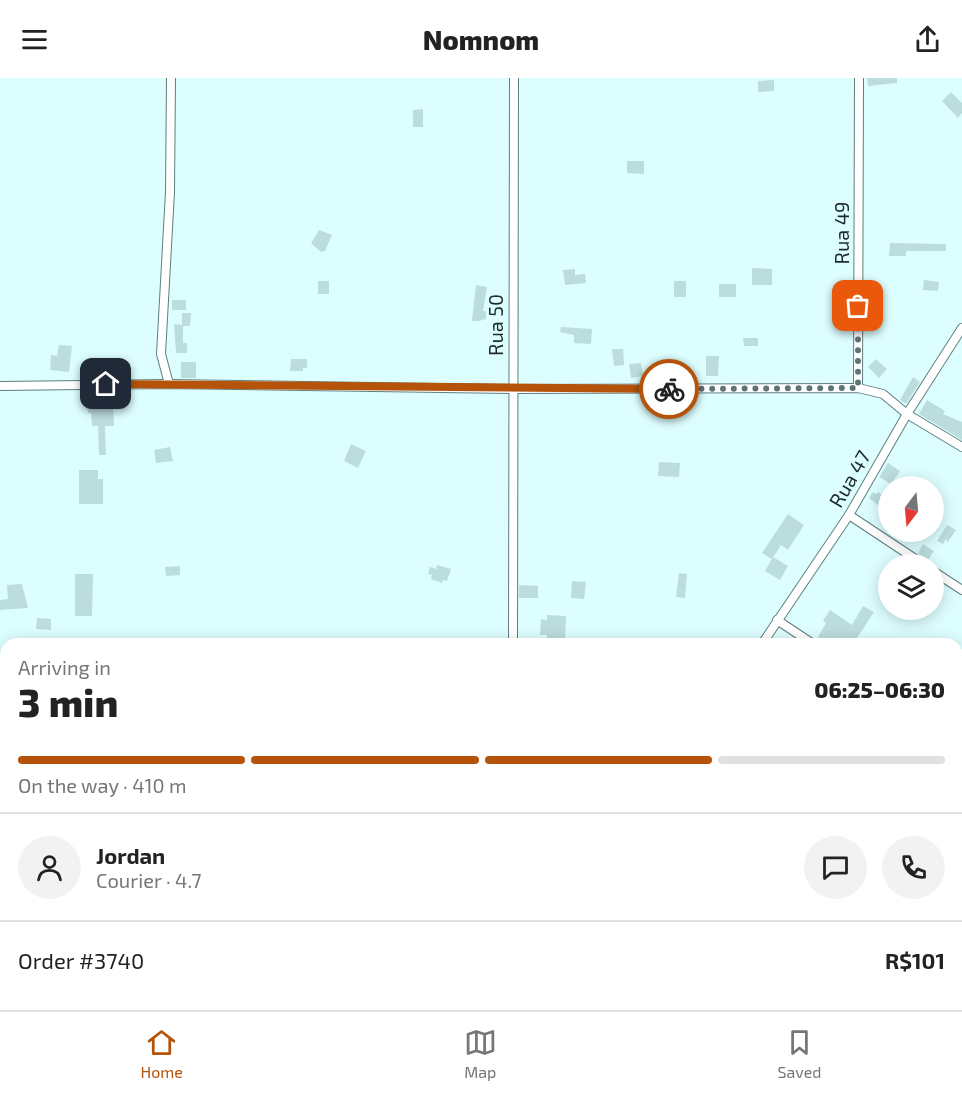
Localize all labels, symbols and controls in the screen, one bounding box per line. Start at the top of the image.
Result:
icon: menu [18,23,51,56]
text: Nomnom [423,23,539,55]
icon: share [911,23,944,56]
street label: Rua 49 [829,202,853,264]
pin [832,280,883,331]
icon: bag [841,289,874,322]
street label: Rua 50 [483,294,507,356]
pin [80,358,131,409]
courier [639,359,699,419]
icon: home [89,367,122,400]
icon: bike [653,373,686,406]
street label: Rua 47 [823,446,875,511]
north arrow [878,476,944,542]
map controls [878,476,944,620]
button: layers [878,554,944,620]
text: Arriving in [18,655,111,679]
text: 06:25–06:30 [814,676,945,702]
text: 3 min [18,678,118,725]
text: On the way · 410 m [18,773,187,797]
button: person [18,836,81,899]
button: chat [804,836,867,899]
button: phone [882,836,945,899]
text: Jordan [96,842,165,868]
text: Courier · 4.7 [96,868,202,892]
text: Order #3740 [18,947,144,973]
text: R$101 [885,947,945,973]
tab: Home [140,1026,183,1081]
tab: Map [464,1026,497,1081]
tab: Saved [778,1026,822,1081]

